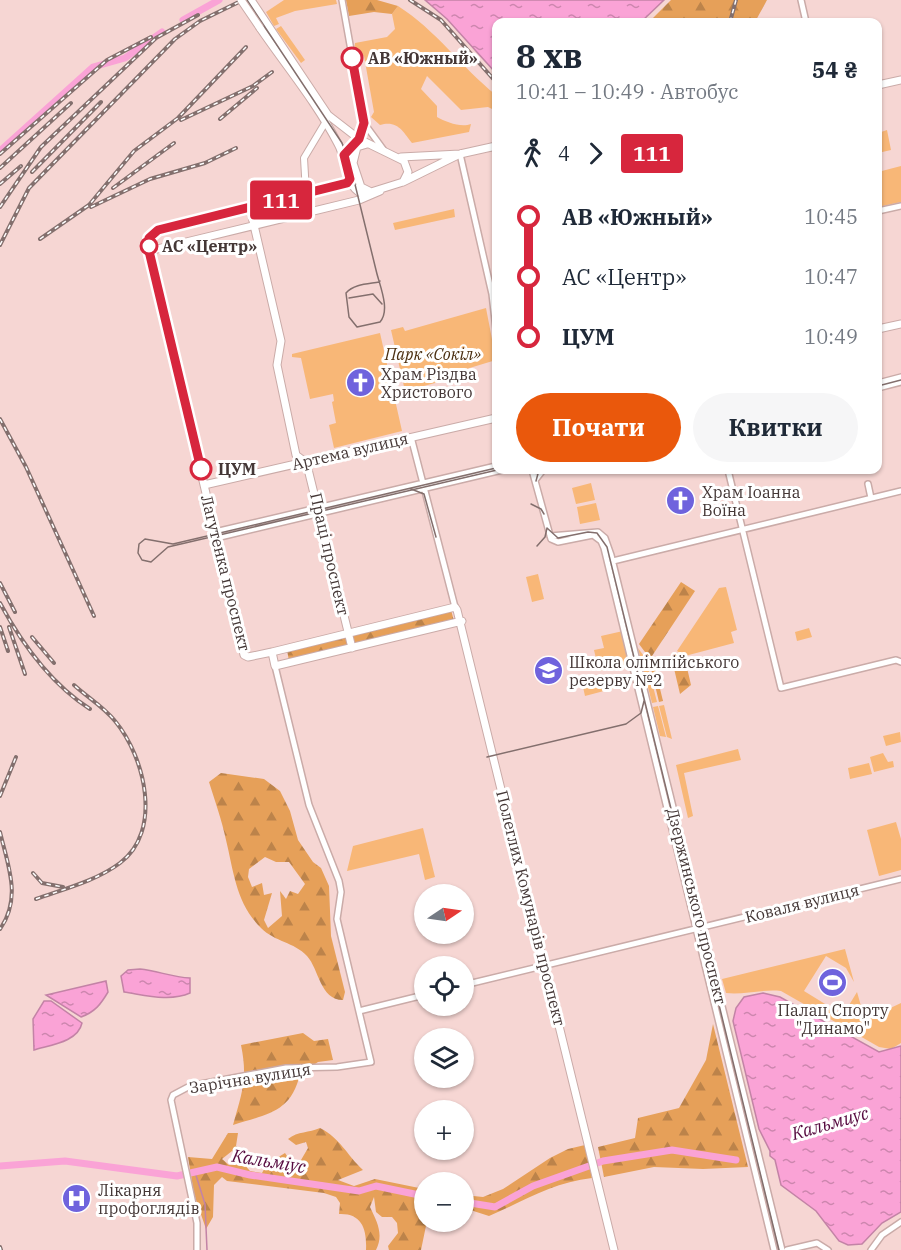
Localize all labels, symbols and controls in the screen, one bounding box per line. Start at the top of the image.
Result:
text: 8 хв [516,34,583,77]
marker: АВ «Южный» [341,47,363,69]
place label: АВ «Южный» [368,48,478,68]
text: 54 ₴ [812,55,858,84]
text: 10:41 – 10:49 · Автобус [516,78,739,105]
icon: walk [516,137,549,170]
icon: forward [579,137,612,170]
text: 111 [633,139,671,167]
text: 4 [558,140,570,167]
line badge: 111 [246,180,316,220]
text: 111 [262,186,300,214]
text: АВ «Южный» [562,202,713,231]
text: 10:45 [804,203,858,230]
place label: АС «Центр» [162,236,257,256]
marker: АС «Центр» [140,237,158,255]
text: АС «Центр» [562,262,686,291]
text: 10:47 [804,263,858,290]
text: ЦУМ [562,322,614,351]
text: 10:49 [804,323,858,350]
park label: Парк «Сокіл» [384,344,482,364]
place label: Храм Різдва Христового [381,364,477,402]
church icon: Храм Різдва Христового [344,367,376,399]
button: Почати [516,393,681,462]
button: Квитки [693,393,858,462]
street label: Артема вулиця [290,428,410,474]
marker: ЦУМ [190,458,212,480]
place label: ЦУМ [218,459,256,479]
place label: Храм Іоанна Воїна [702,482,801,520]
church icon: Храм Іоанна Воїна [665,485,697,517]
street label: Праці проспект [306,491,354,617]
street label: Лагутенка проспект [197,493,255,653]
place label: Школа олімпійського резерву №2 [569,652,739,690]
school or university icon: Школа олімпійського резерву №2 [532,655,564,687]
street label: Полеглих Комунарів проспект [492,788,570,1028]
street label: Дзержинського проспект [663,806,731,1006]
street label: Коваля вулиця [743,879,861,927]
north arrow [414,884,474,944]
map controls [414,884,474,1232]
button: locate [414,956,474,1016]
sports icon: Палац Спорту "Динамо" [817,966,849,998]
place label: Палац Спорту "Динамо" [778,1000,889,1038]
button: layers [414,1028,474,1088]
street label: Зарічна вулиця [188,1059,312,1097]
button: + [414,1100,474,1160]
water label: Кальмиус [788,1101,871,1145]
water label: Кальміус [230,1144,308,1178]
button: − [414,1172,474,1232]
place label: Лікарня профоглядів [98,1180,199,1218]
hospital icon: Лікарня профоглядів [61,1183,93,1215]

